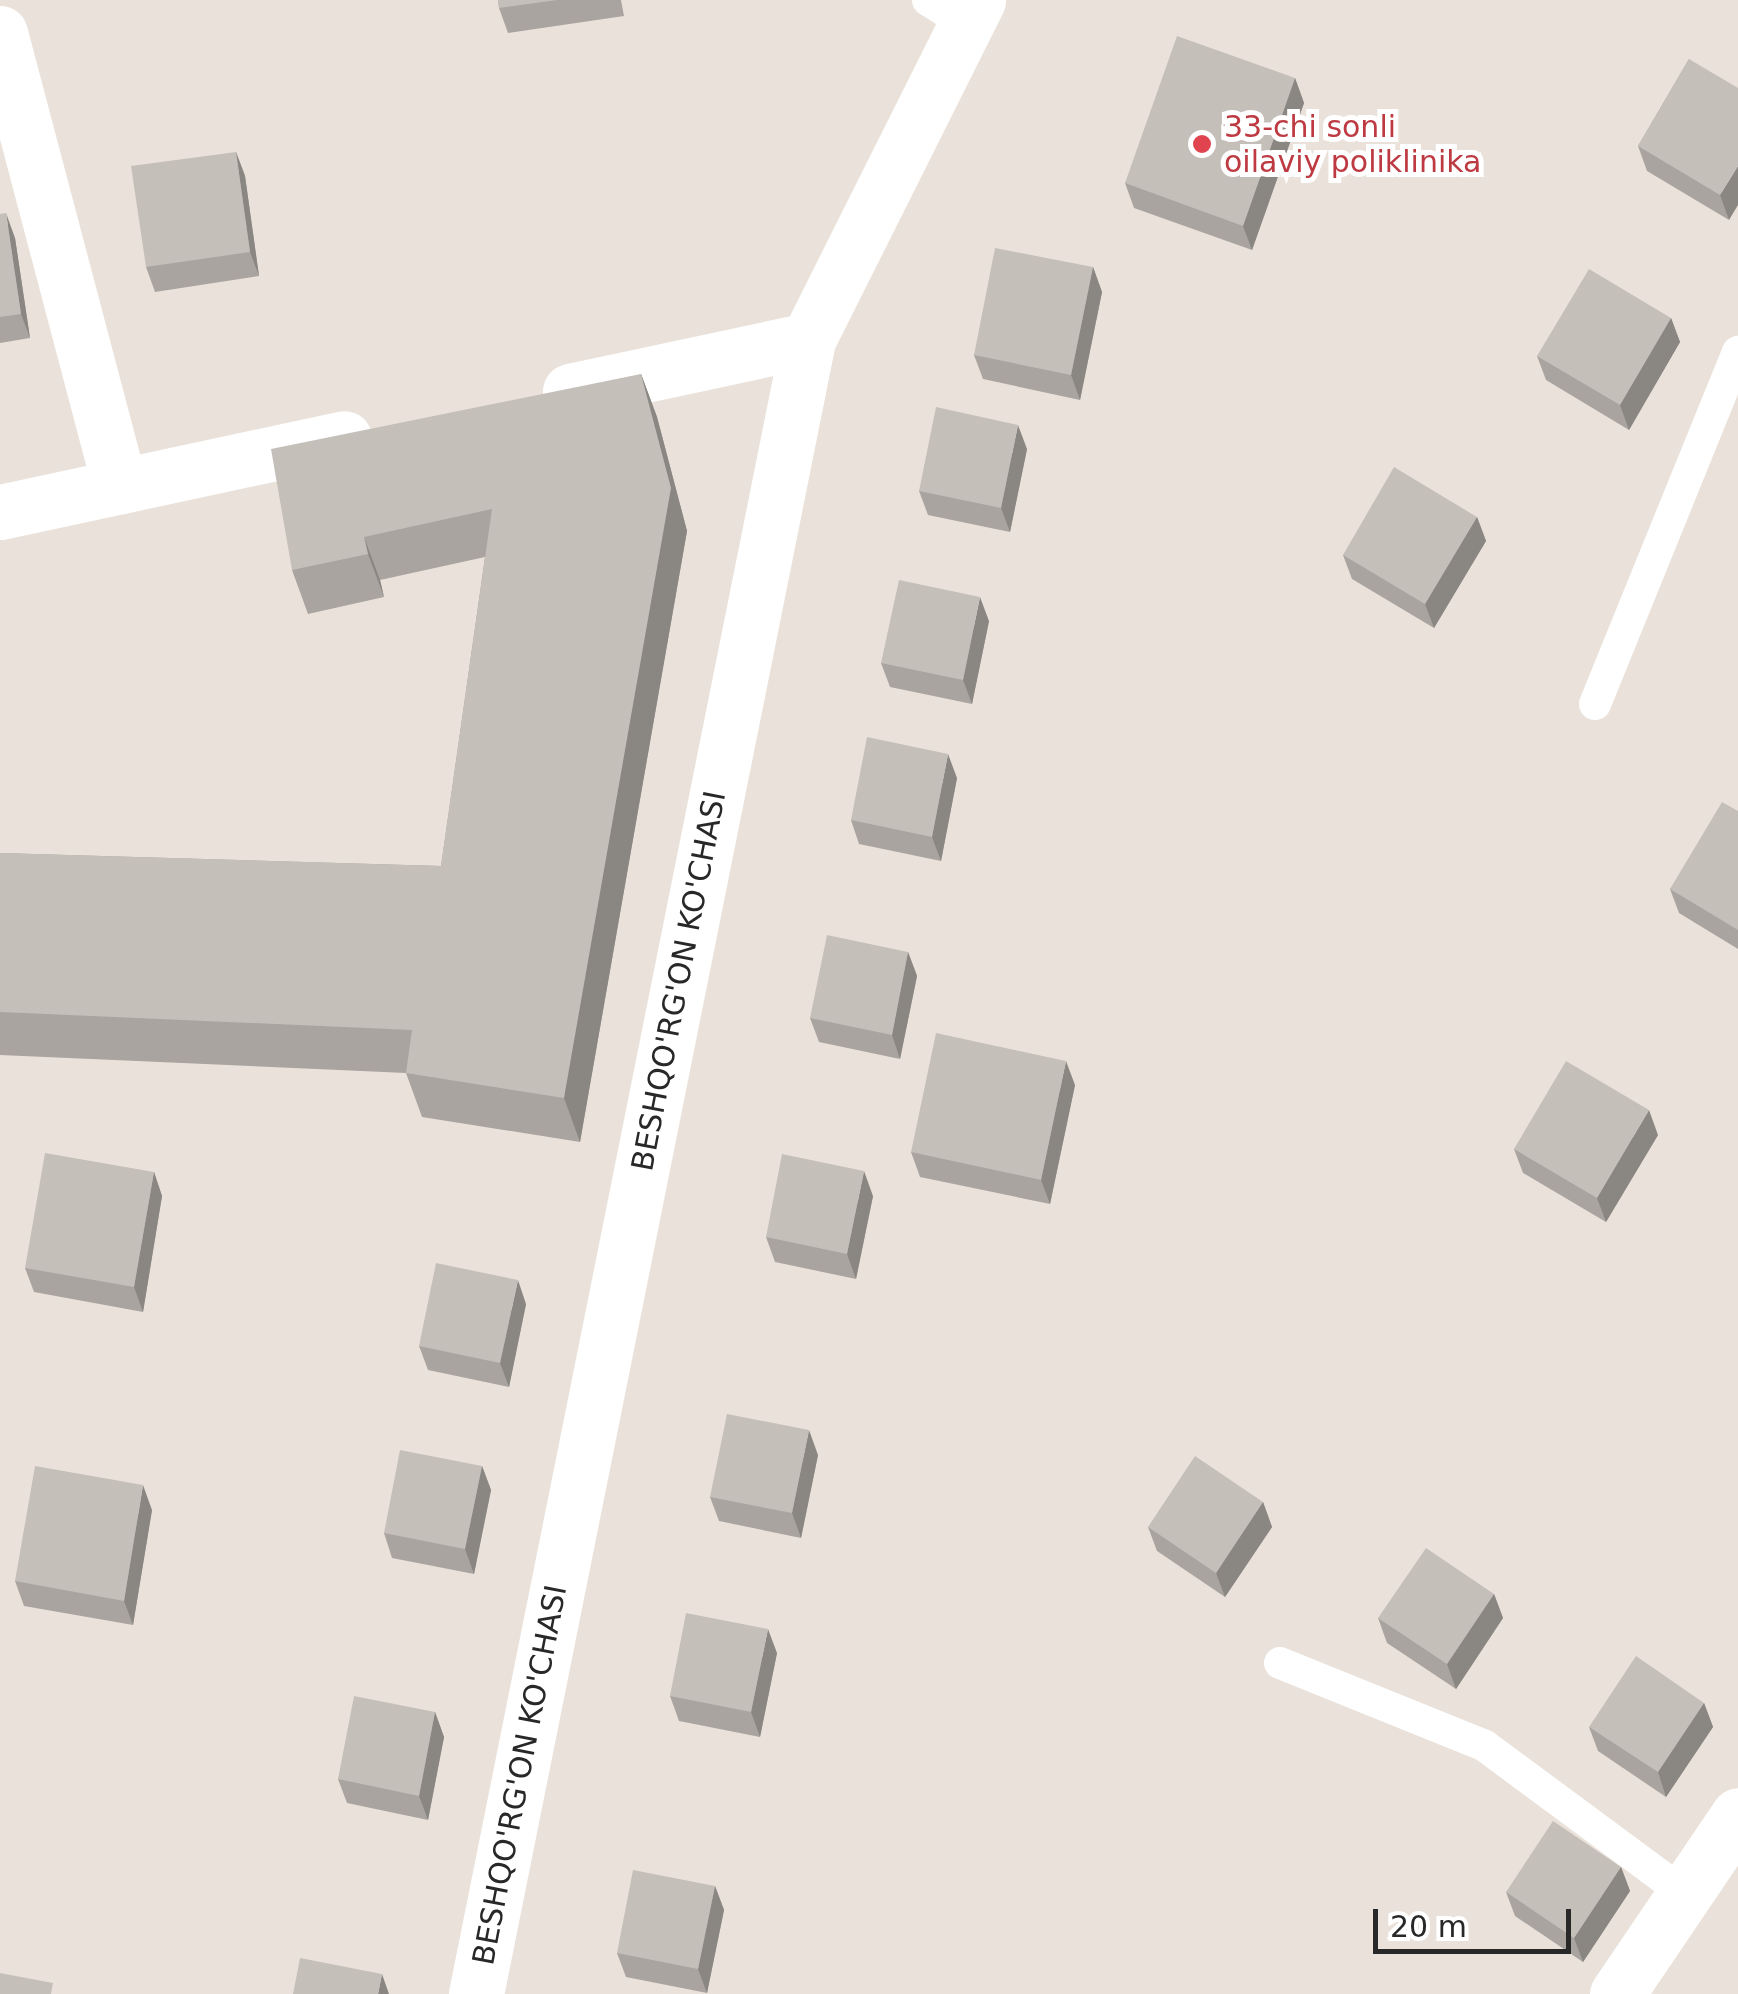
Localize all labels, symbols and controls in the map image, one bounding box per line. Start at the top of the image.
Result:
place label: 33-chi sonli oilaviy poliklinika [1224,109,1481,180]
marker: 33-chi sonli oilaviy poliklinika [1189,131,1215,157]
street label: BESHQO'RG'ON KO'CHASI [624,788,734,1174]
street label: BESHQO'RG'ON KO'CHASI [465,1582,575,1968]
scale bar [1378,1889,1576,1951]
text: 20 m [1390,1909,1467,1944]

